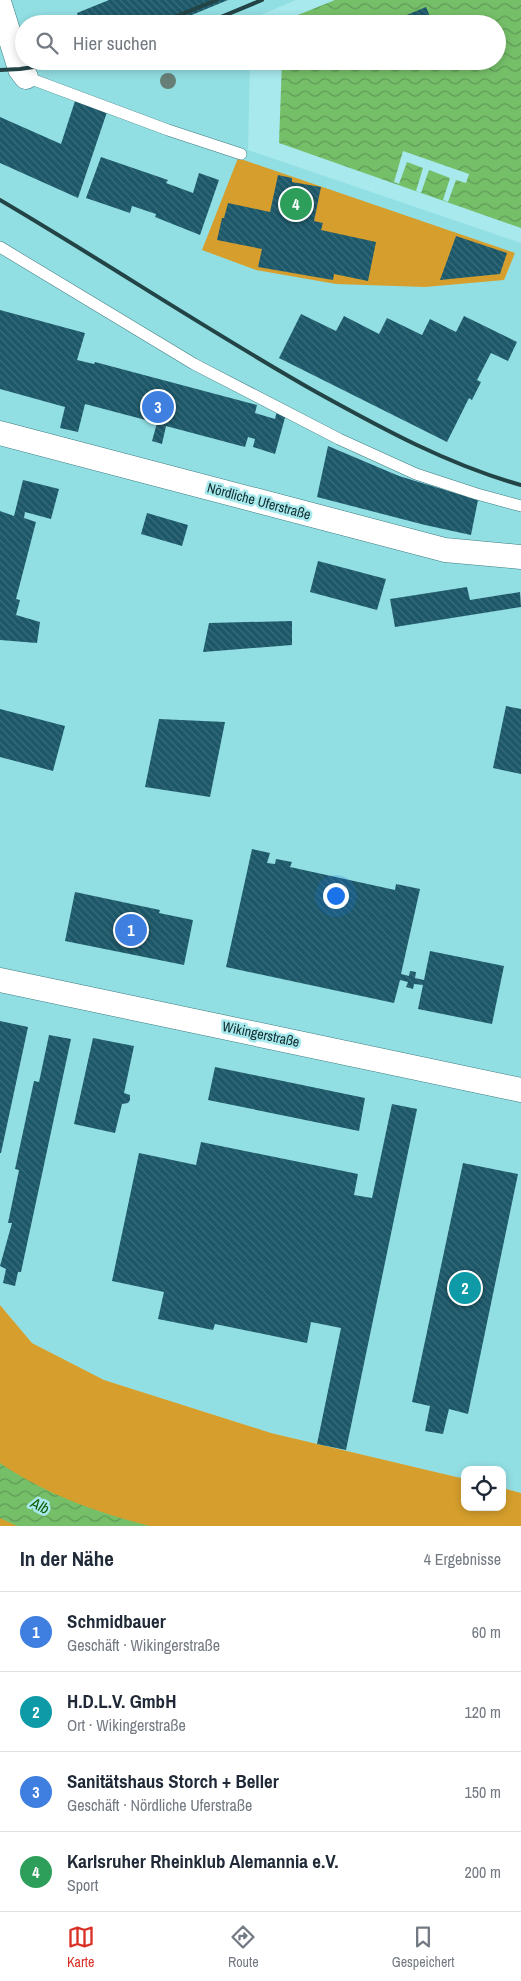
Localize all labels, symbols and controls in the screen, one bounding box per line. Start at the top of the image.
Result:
search box [15,15,506,70]
icon: search [33,29,61,57]
text: Hier suchen [73,30,157,56]
pin: 4 [280,185,312,223]
pin: 3 [142,388,174,426]
street label: Nördliche Uferstraße [205,479,313,523]
your location [323,883,349,909]
pin: 1 [115,911,147,949]
street label: Wikingerstraße [221,1017,301,1051]
pin: 2 [449,1269,481,1307]
map controls [461,1466,506,1511]
button: locate [461,1466,506,1511]
water label: Alb [27,1492,53,1519]
text: In der Nähe [20,1544,114,1573]
text: 4 Ergebnisse [424,1548,501,1570]
text: Schmidbauer [67,1608,166,1634]
text: 1 [32,1621,40,1643]
text: 60 m [472,1621,501,1643]
text: Geschäft · Wikingerstraße [67,1634,220,1656]
text: H.D.L.V. GmbH [67,1688,176,1714]
text: 2 [32,1701,40,1723]
text: 120 m [465,1701,501,1723]
text: Ort · Wikingerstraße [67,1714,186,1736]
text: Sanitätshaus Storch + Beller [67,1768,279,1794]
text: 3 [32,1781,40,1803]
text: 150 m [465,1781,501,1803]
text: Geschäft · Nördliche Uferstraße [67,1794,252,1816]
text: Karlsruher Rheinklub Alemannia e.V. [67,1848,339,1874]
text: 4 [32,1861,40,1883]
text: 200 m [465,1861,501,1883]
text: Sport [67,1874,98,1896]
tab: Karte [67,1923,95,1971]
tab: Route [228,1923,259,1971]
tab: Gespeichert [392,1923,454,1971]

